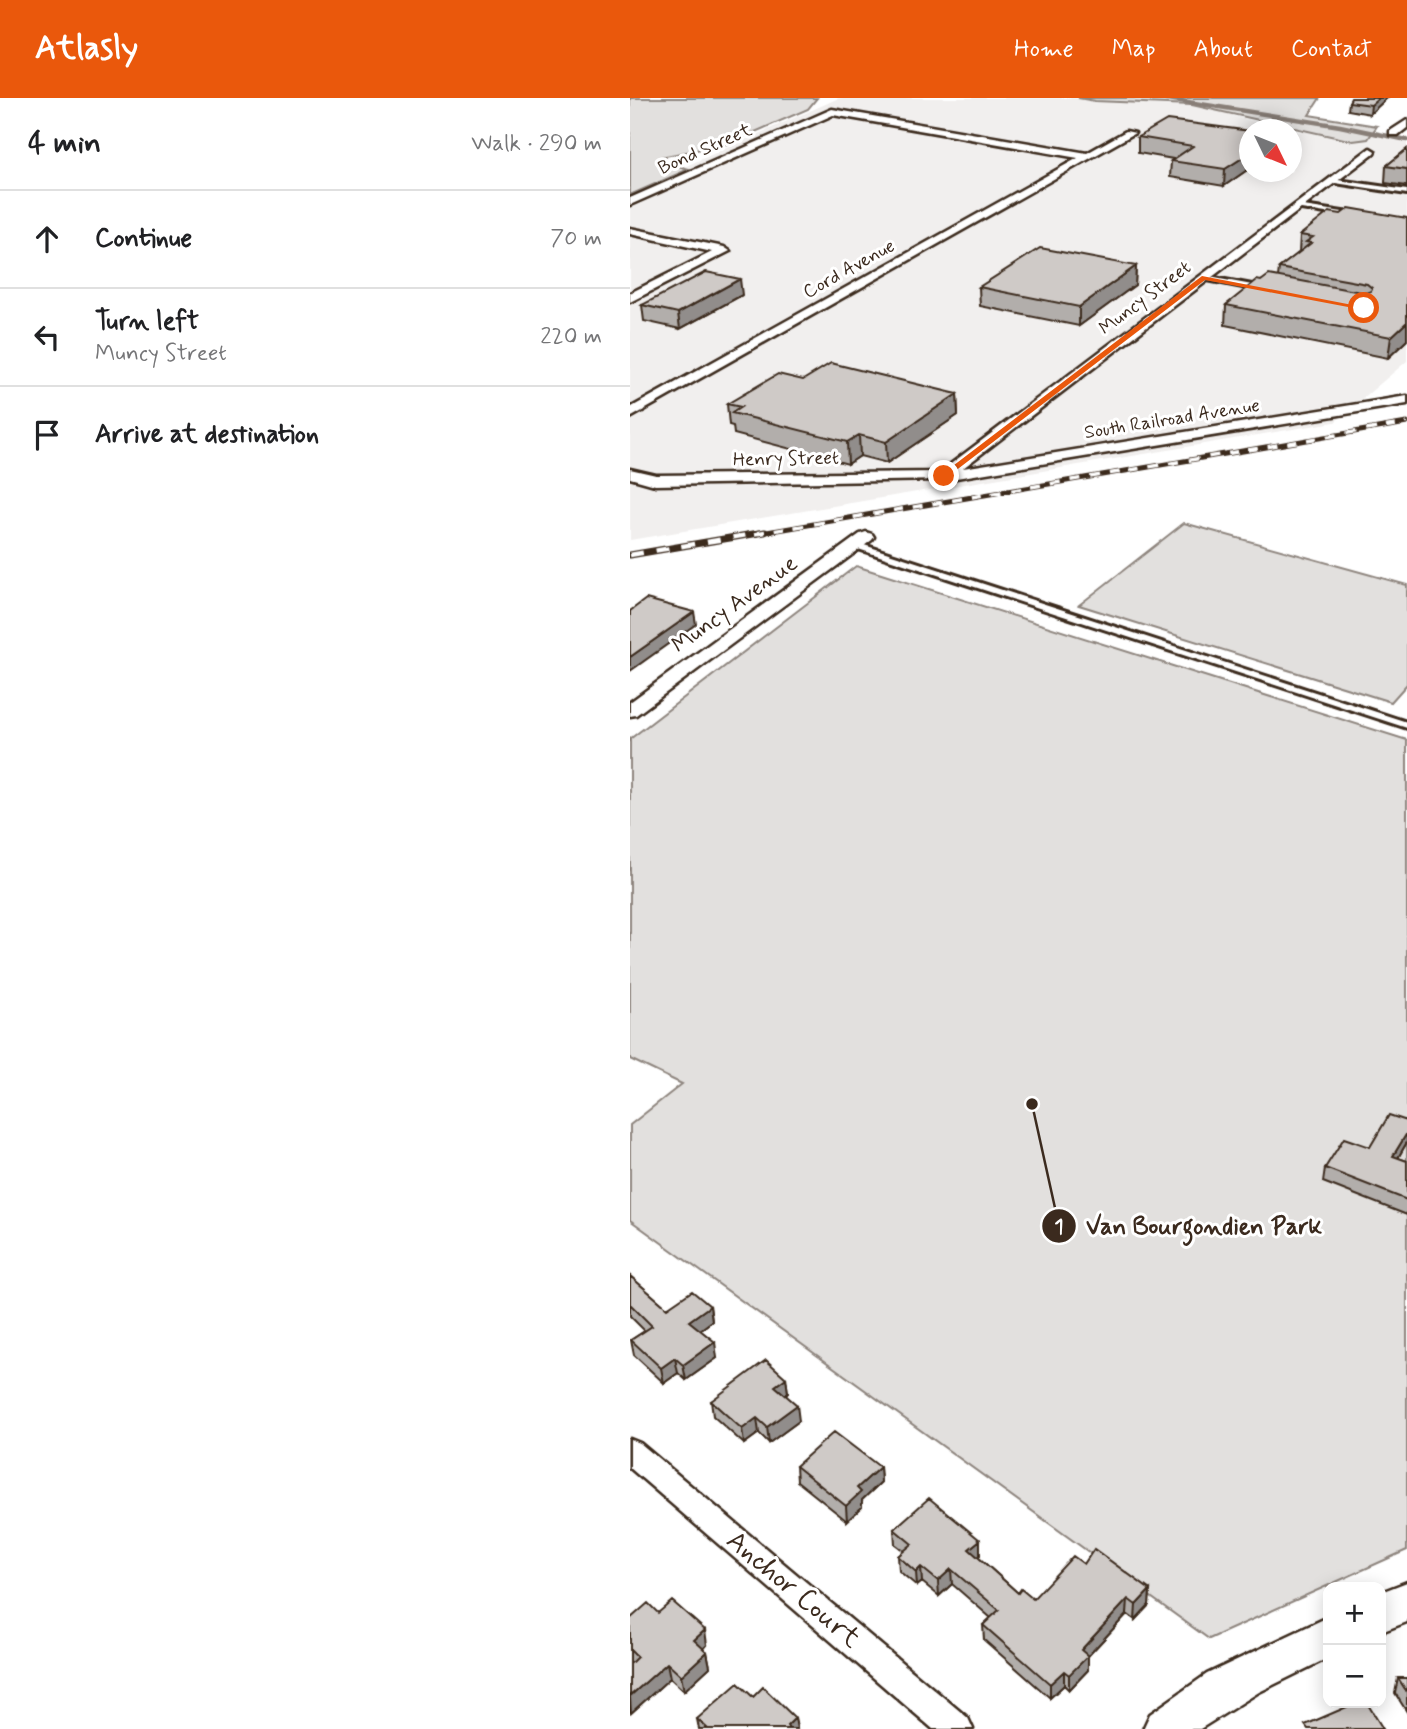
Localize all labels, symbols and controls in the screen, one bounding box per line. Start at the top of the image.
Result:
text: Atlasly [35,27,138,71]
text: Home [1014,34,1074,65]
text: Map [1112,34,1156,65]
text: About [1194,34,1253,65]
text: Contact [1291,34,1372,65]
street label: Bond Street [654,117,756,181]
north arrow [1239,119,1302,182]
text: 4 min [28,124,101,163]
text: Walk · 290 m [471,129,602,159]
icon: ahead [28,220,66,258]
text: Continue [95,222,192,256]
text: 70 m [550,224,602,254]
street label: Cord Avenue [799,233,899,305]
street label: Muncy Street [1094,255,1197,342]
route start [1348,292,1379,323]
text: Turn left [95,305,199,339]
icon: left [28,318,66,356]
text: 220 m [540,322,602,352]
text: Muncy Street [95,339,227,369]
street label: South Railroad Avenue [1082,393,1262,445]
icon: arrive [28,416,66,454]
text: Arrive at destination [95,418,319,452]
street label: Henry Street [733,446,839,473]
route end [928,460,959,491]
street label: Muncy Avenue [666,549,804,661]
callout: Van Bourgondien Park [1042,1203,1331,1248]
text: Van Bourgondien Park [1086,1212,1323,1246]
text: 1 [1054,1213,1064,1241]
street label: Anchor Court [718,1523,868,1657]
map controls [1323,1582,1386,1708]
button: + [1323,1582,1386,1645]
button: − [1323,1645,1386,1708]

